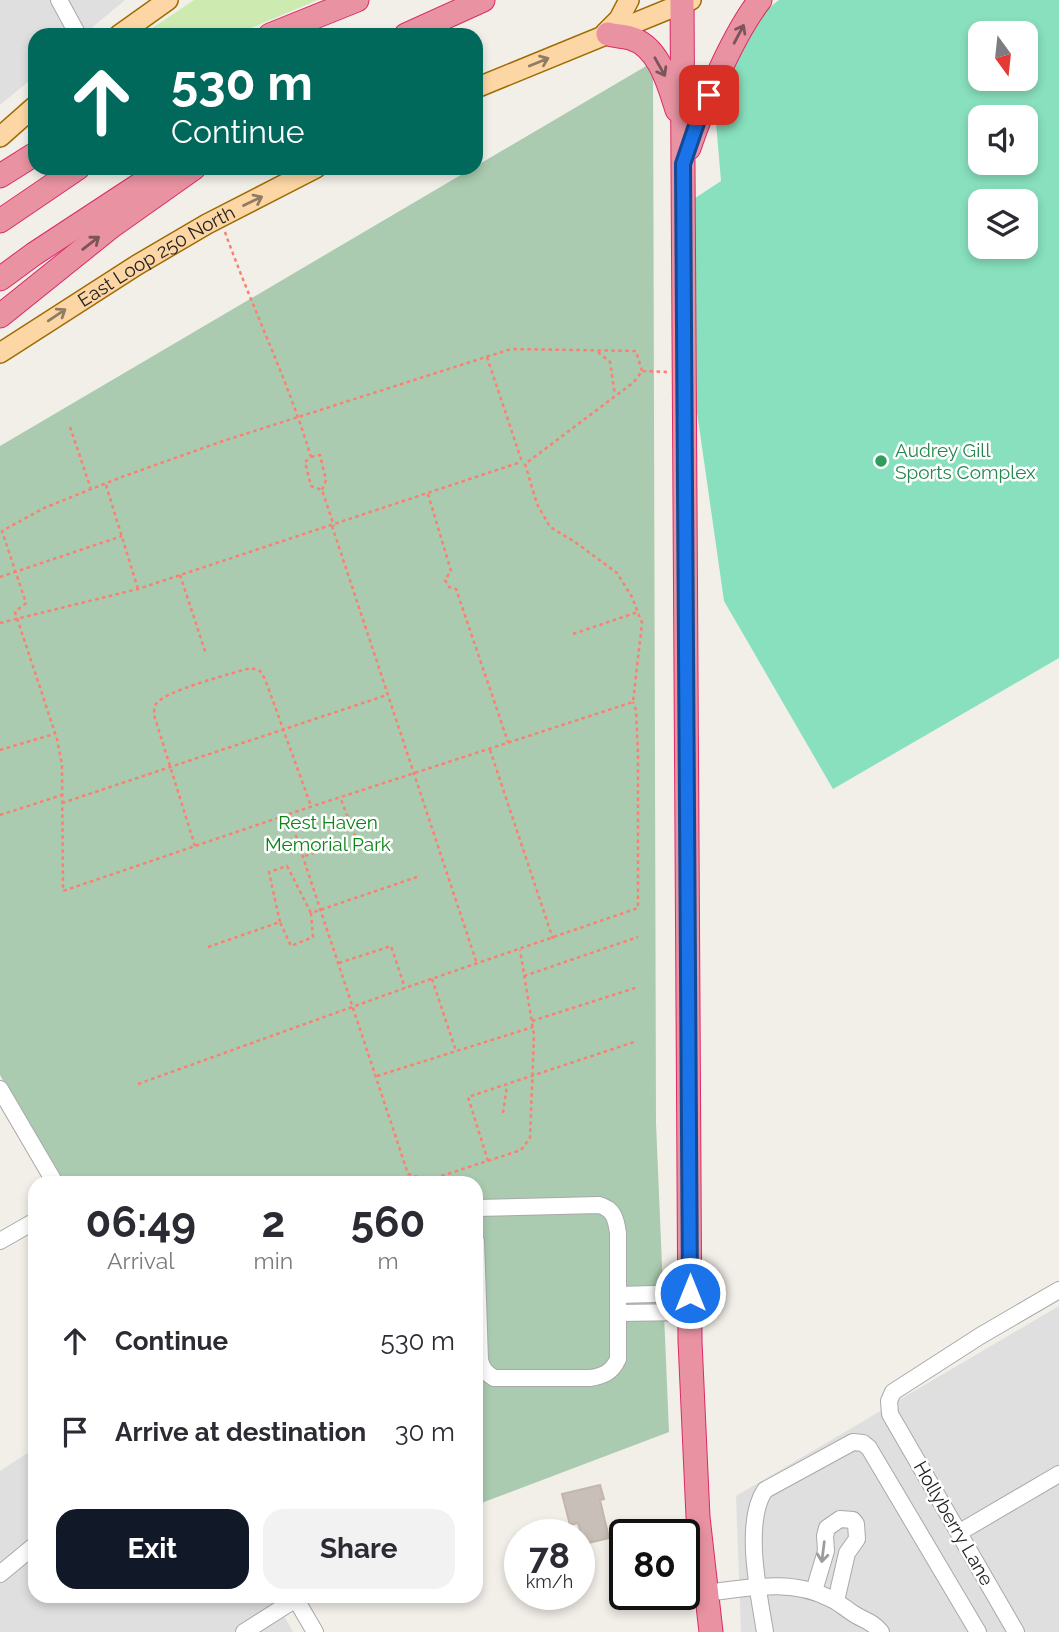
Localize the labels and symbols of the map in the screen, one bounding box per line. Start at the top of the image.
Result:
north arrow [968,21,1038,91]
one-way arrow [733,25,747,45]
one-way arrow [528,55,549,68]
one-way arrow [653,57,667,77]
pin [679,65,739,125]
one-way arrow [242,193,263,207]
street label: East Loop 250 North [74,201,238,311]
one-way arrow [82,235,100,250]
one-way arrow [46,308,66,322]
place label: Audrey Gill Sports Complex [895,439,1036,483]
marker: Audrey Gill Sports Complex [873,453,889,469]
park label: Rest Haven Memorial Park [265,811,391,855]
position arrow [653,1256,727,1330]
street label: Hollyberry Lane [909,1457,999,1589]
speed limit sign: 80 [609,1519,700,1610]
one-way arrow [817,1540,830,1563]

